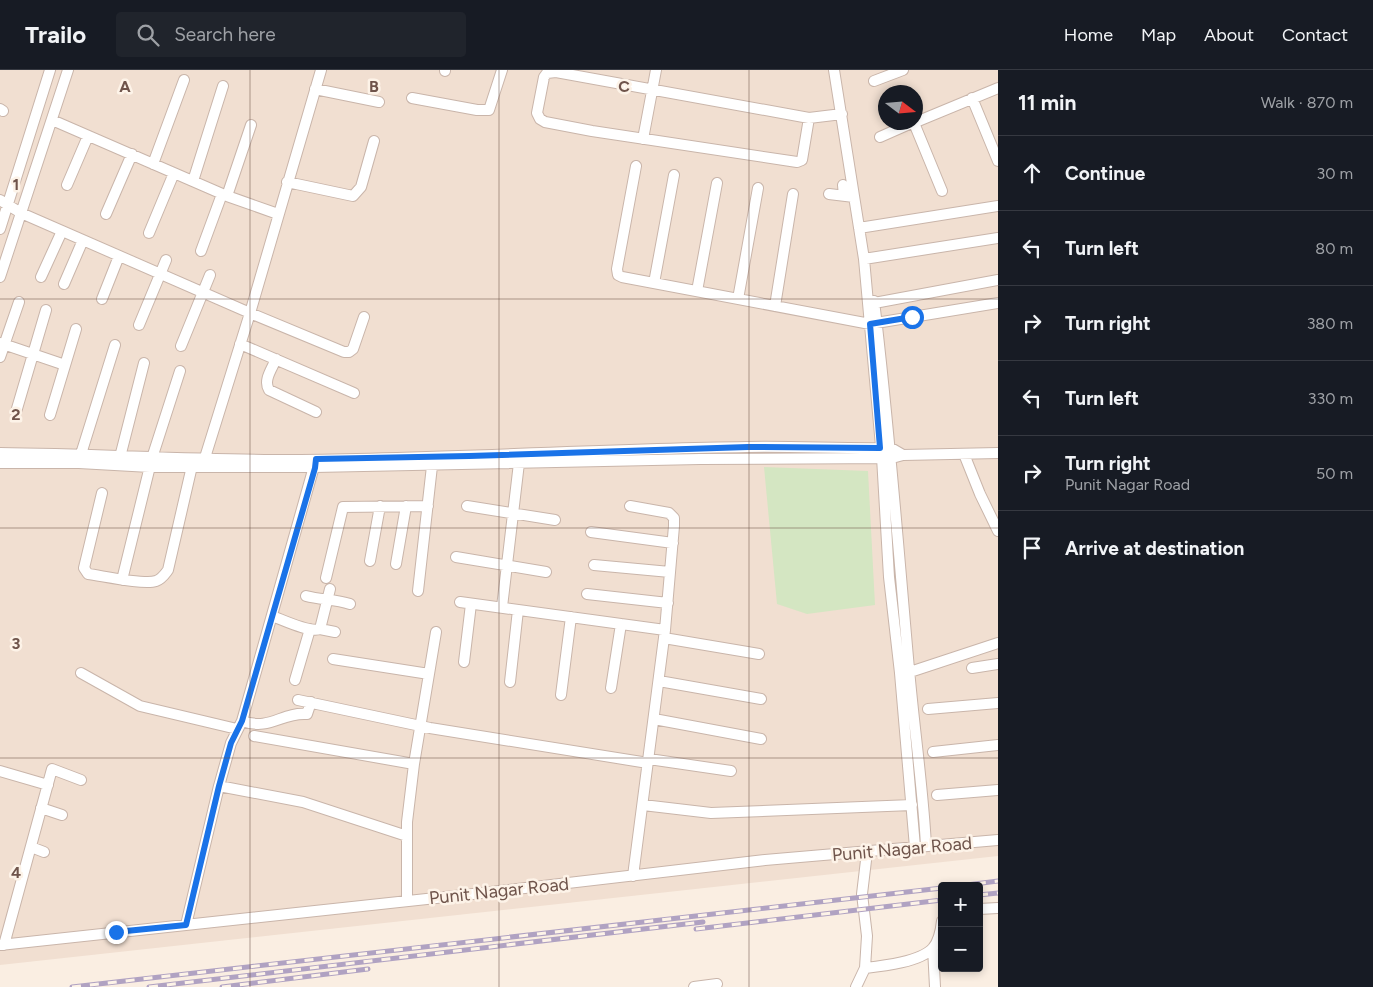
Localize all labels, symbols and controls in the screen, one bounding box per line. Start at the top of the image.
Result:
search box [116,12,466,57]
text: Trailo [25,20,86,49]
icon: search [134,21,162,49]
text: Search here [174,23,276,46]
text: Home [1064,24,1113,46]
text: Map [1141,24,1176,46]
text: About [1204,24,1254,46]
text: Contact [1282,24,1348,46]
text: A [119,77,131,96]
text: B [369,77,379,96]
text: C [618,77,630,96]
north arrow [878,85,923,130]
text: 11 min [1018,90,1076,115]
text: Walk · 870 m [1261,93,1353,112]
icon: ahead [1018,159,1046,187]
text: Continue [1065,162,1145,185]
text: 30 m [1316,164,1353,183]
text: 1 [13,175,19,194]
icon: left [1018,234,1046,262]
text: Turn left [1065,237,1139,260]
text: 80 m [1315,239,1353,258]
route start [901,306,924,329]
icon: right [1018,309,1046,337]
text: Turn right [1065,312,1151,335]
text: 380 m [1307,314,1353,333]
icon: left [1018,384,1046,412]
text: Turn left [1065,387,1139,410]
text: 330 m [1308,389,1353,408]
text: 2 [11,405,21,424]
text: Turn right [1065,452,1151,475]
icon: right [1018,459,1046,487]
text: 50 m [1316,464,1353,483]
text: Punit Nagar Road [1065,475,1190,494]
icon: arrive [1018,534,1046,562]
text: Arrive at destination [1065,537,1244,560]
text: 3 [12,634,21,653]
street label: Punit Nagar Road [831,832,973,866]
text: 4 [11,863,21,882]
street label: Punit Nagar Road [428,873,570,909]
map controls [938,882,983,972]
button: + [938,882,983,927]
route end [105,921,128,944]
button: − [938,927,983,972]

